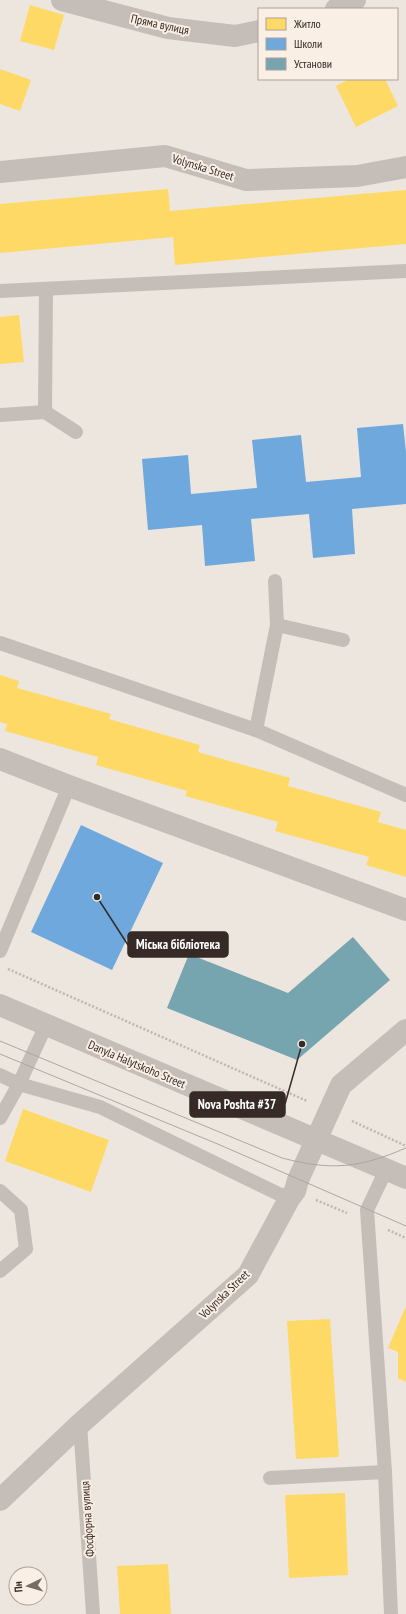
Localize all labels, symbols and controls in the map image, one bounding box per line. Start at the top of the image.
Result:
legend [258,8,398,80]
street label: Пряма вулиця [130,11,191,38]
text: Житло [293,16,321,31]
text: Школи [294,36,322,51]
text: Установи [294,56,332,71]
street label: Volynska Street [169,150,236,184]
callout: Міська бібліотека [128,932,228,957]
text: Міська бібліотека [136,936,220,953]
street label: Danyla Halytskoho Street [86,1037,189,1092]
callout: Nova Poshta #37 [190,1092,285,1117]
text: Nova Poshta #37 [198,1096,276,1113]
street label: Volynska Street [195,1266,253,1322]
street label: Фосфорна вулиця [77,1480,97,1557]
north arrow [8,1566,48,1606]
text: Пн [11,1581,25,1593]

